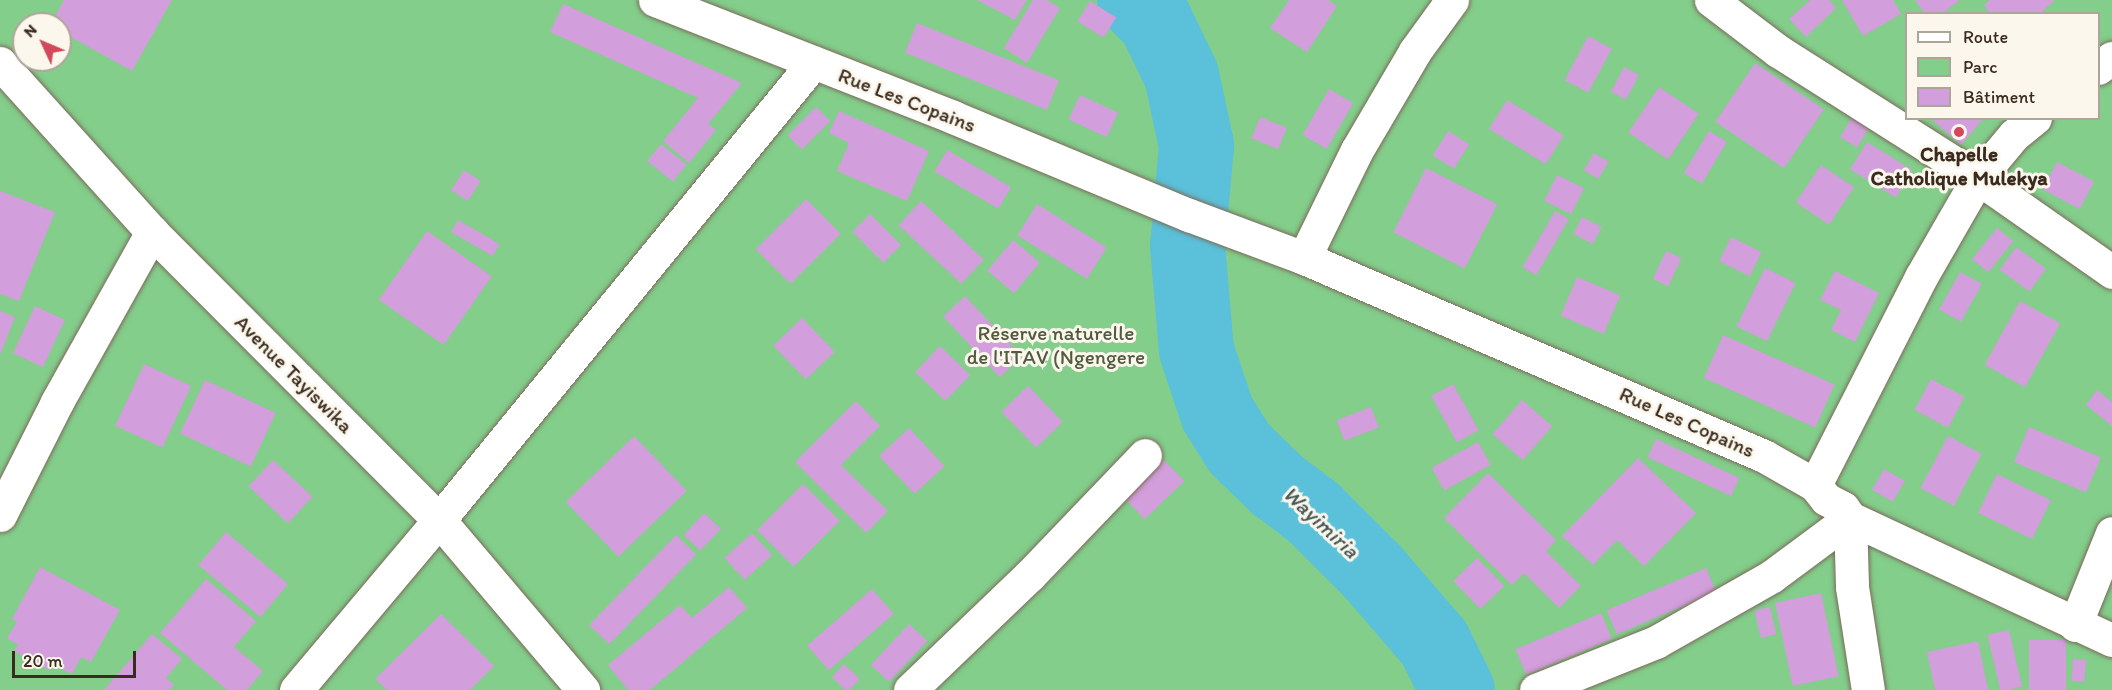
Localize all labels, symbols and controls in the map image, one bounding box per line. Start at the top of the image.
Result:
north arrow [12,12,72,72]
legend [1905,12,2100,120]
text: N [20,20,41,41]
text: Route [1963,26,2008,48]
text: Parc [1963,56,1997,78]
street label: Rue Les Copains [835,62,979,138]
text: Bâtiment [1963,86,2035,108]
marker: Chapelle Catholique Mulekya [1952,125,1966,139]
place label: Chapelle Catholique Mulekya [1870,141,2048,191]
street label: Avenue Tayiswika [230,310,358,438]
park label: Réserve naturelle de l'ITAV (Ngengere [967,320,1145,370]
street label: Rue Les Copains [1615,381,1759,463]
water label: Wayimiria [1278,480,1364,564]
scale bar [15,639,140,677]
text: 20 m [23,650,63,672]

